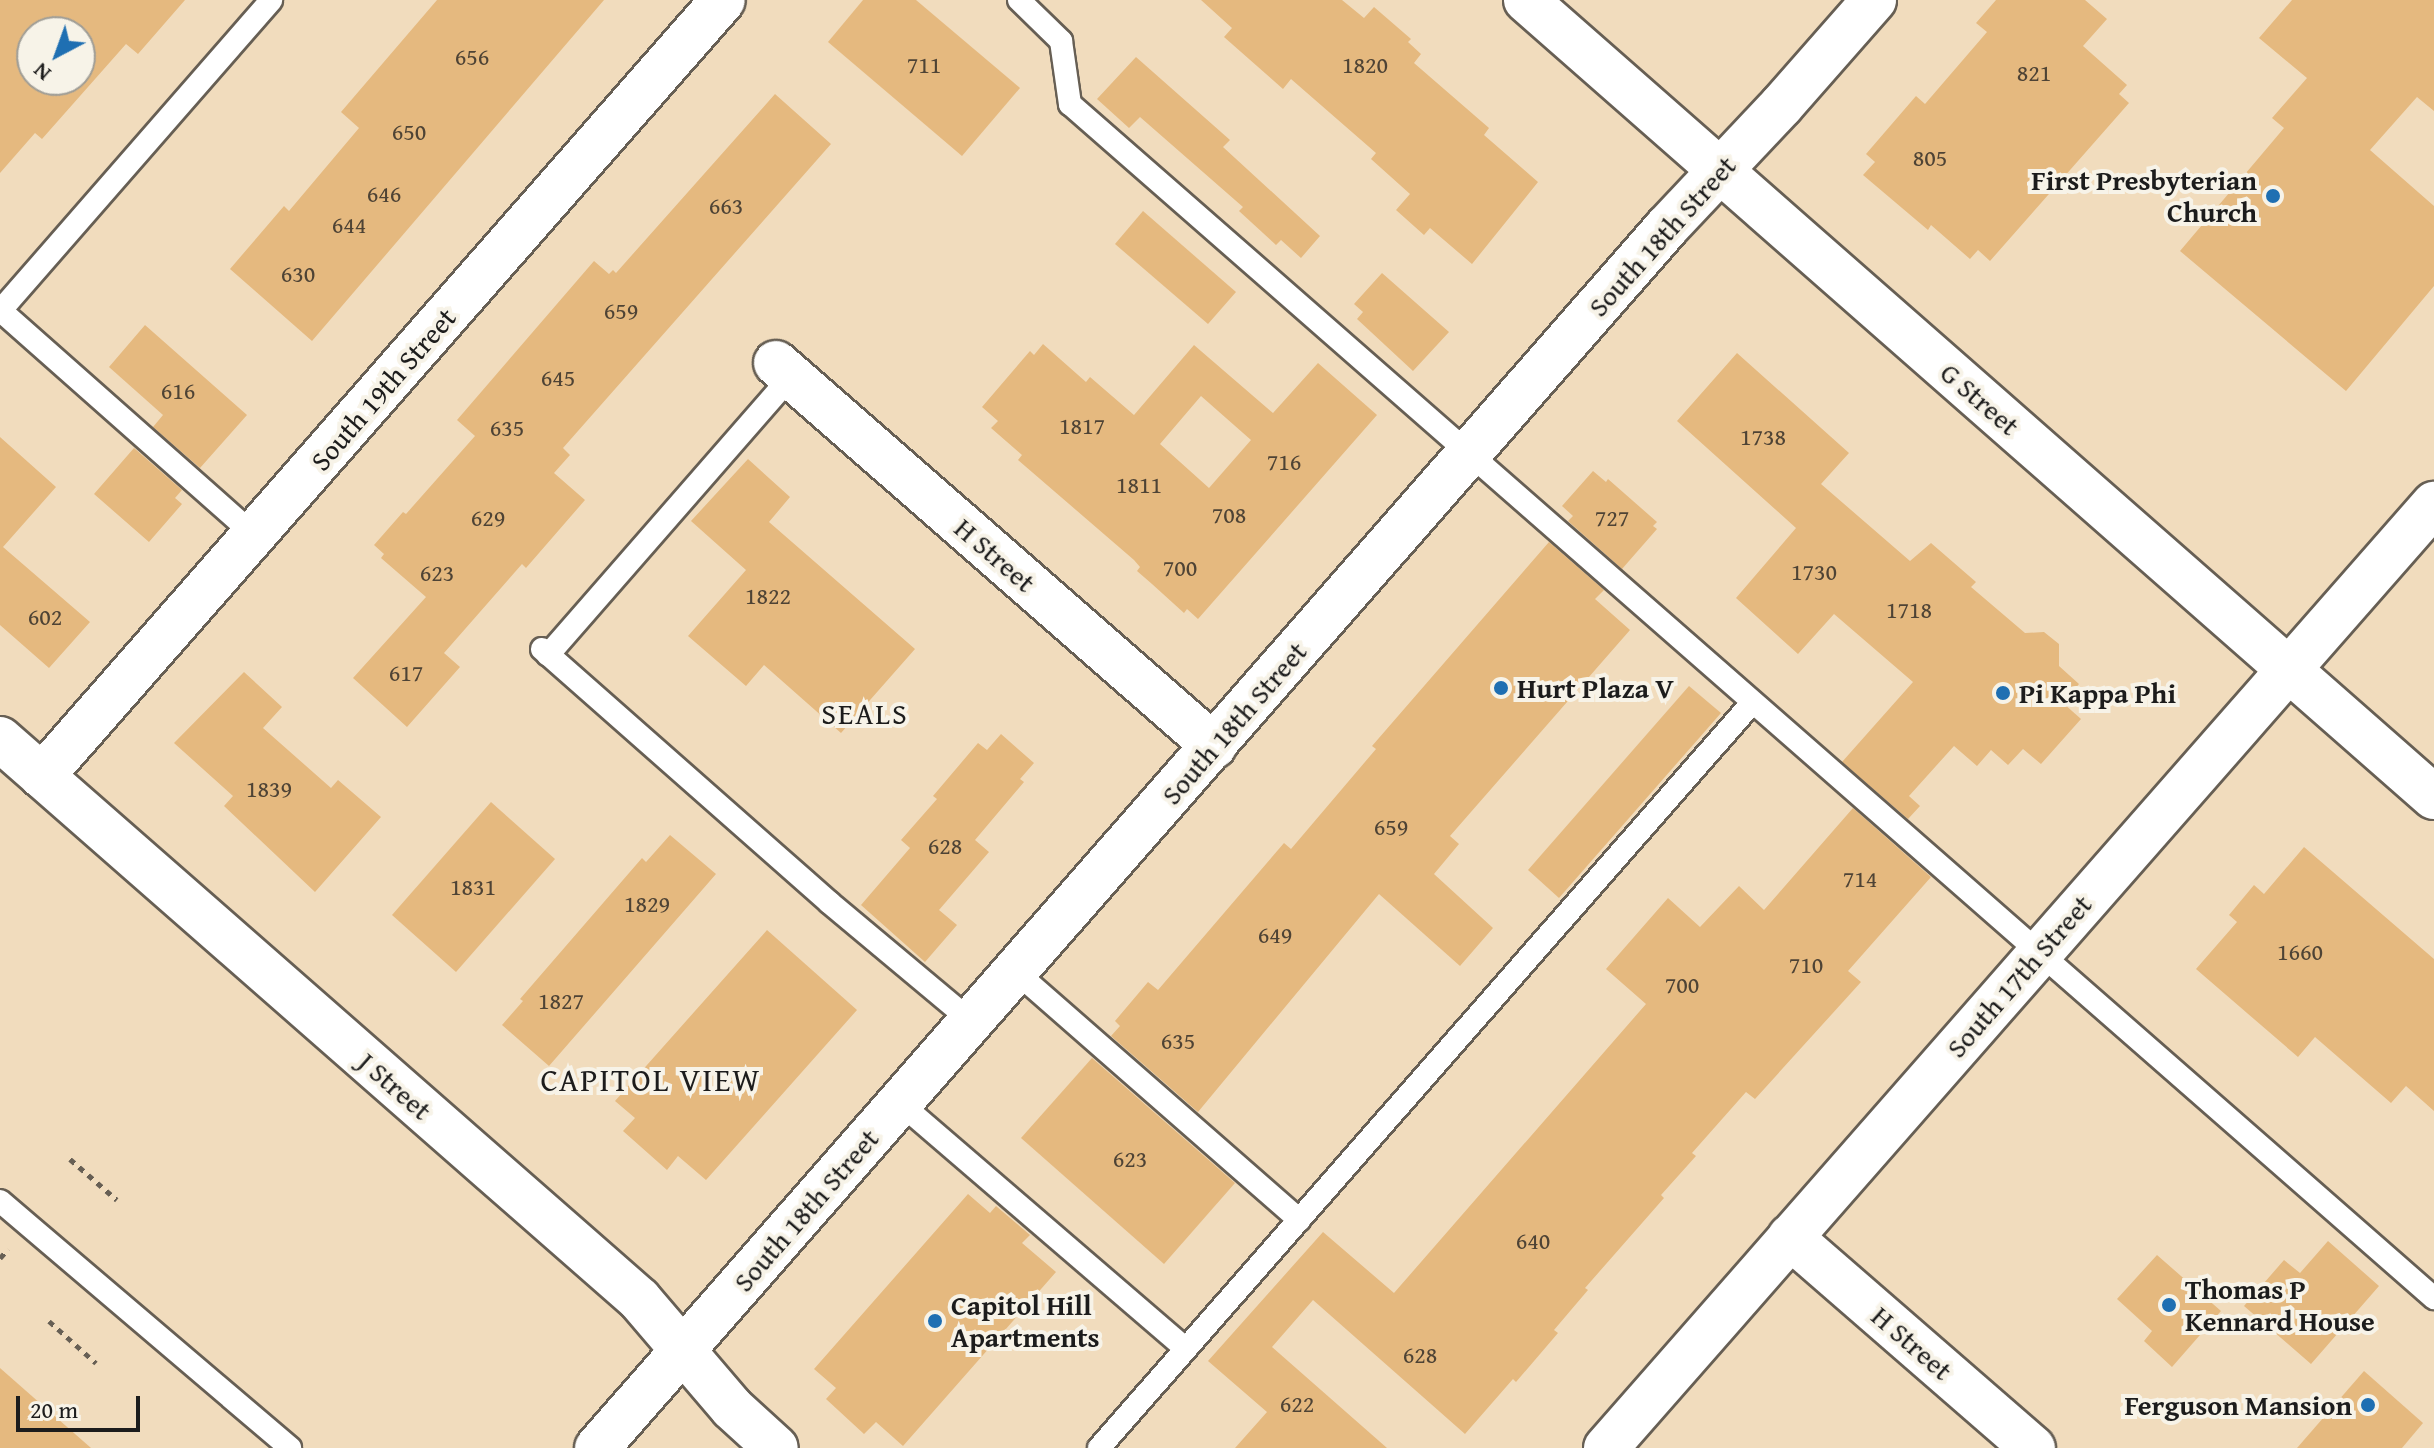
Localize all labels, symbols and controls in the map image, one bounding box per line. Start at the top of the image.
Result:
north arrow [16,16,96,96]
house number: 656 [455,43,489,71]
house number: 711 [907,51,941,79]
house number: 1820 [1342,51,1388,79]
text: N [26,56,58,90]
house number: 821 [2017,59,2051,87]
house number: 650 [392,118,426,146]
house number: 805 [1913,144,1947,172]
street label: South 18th Street [1581,149,1743,323]
place label: First Presbyterian Church [2031,163,2257,229]
house number: 646 [367,180,401,208]
marker: First Presbyterian Church [2264,187,2282,205]
house number: 663 [709,192,743,220]
house number: 644 [332,211,366,239]
house number: 630 [281,260,315,288]
house number: 659 [604,297,638,325]
street label: South 19th Street [303,301,463,477]
street label: G Street [1934,356,2026,442]
house number: 645 [541,364,575,392]
house number: 616 [161,377,195,405]
house number: 1817 [1059,412,1105,440]
house number: 635 [490,414,524,442]
house number: 1738 [1740,423,1786,451]
house number: 716 [1267,448,1301,476]
house number: 1811 [1116,471,1162,499]
house number: 708 [1212,501,1246,529]
house number: 629 [471,504,505,532]
house number: 727 [1595,504,1629,532]
street label: H Street [948,511,1042,599]
house number: 700 [1163,554,1197,582]
house number: 1730 [1791,558,1837,586]
house number: 623 [420,559,454,587]
house number: 1822 [745,582,791,610]
house number: 1718 [1886,596,1932,624]
house number: 602 [28,603,62,631]
street label: South 18th Street [1154,635,1314,811]
house number: 617 [389,659,423,687]
place label: Hurt Plaza V [1517,671,1674,705]
place label: Pi Kappa Phi [2019,676,2176,710]
marker: Hurt Plaza V [1492,679,1510,697]
marker: Pi Kappa Phi [1994,684,2012,702]
district label: SEALS [821,695,909,731]
house number: 1839 [246,775,292,803]
house number: 659 [1374,813,1408,841]
house number: 628 [928,832,962,860]
house number: 714 [1843,865,1877,893]
house number: 1831 [450,873,496,901]
street label: South 17th Street [1939,888,2099,1064]
house number: 1829 [624,890,670,918]
house number: 649 [1258,921,1292,949]
house number: 1660 [2277,938,2323,966]
house number: 710 [1789,951,1823,979]
house number: 700 [1665,971,1699,999]
house number: 1827 [538,987,584,1015]
house number: 635 [1161,1027,1195,1055]
street label: J Street [352,1045,438,1127]
district label: CAPITOL VIEW [540,1061,762,1099]
street label: South 18th Street [726,1122,886,1298]
house number: 623 [1113,1145,1147,1173]
house number: 640 [1516,1227,1550,1255]
place label: Thomas P Kennard House [2185,1272,2375,1338]
place label: Capitol Hill Apartments [951,1288,1100,1354]
marker: Thomas P Kennard House [2160,1296,2178,1314]
street label: H Street [1865,1299,1959,1387]
marker: Capitol Hill Apartments [926,1312,944,1330]
house number: 628 [1403,1341,1437,1369]
scale bar [20,1380,144,1430]
place label: Ferguson Mansion [2124,1388,2352,1422]
house number: 622 [1280,1390,1314,1418]
text: 20 m [30,1392,78,1427]
marker: Ferguson Mansion [2359,1396,2377,1414]

